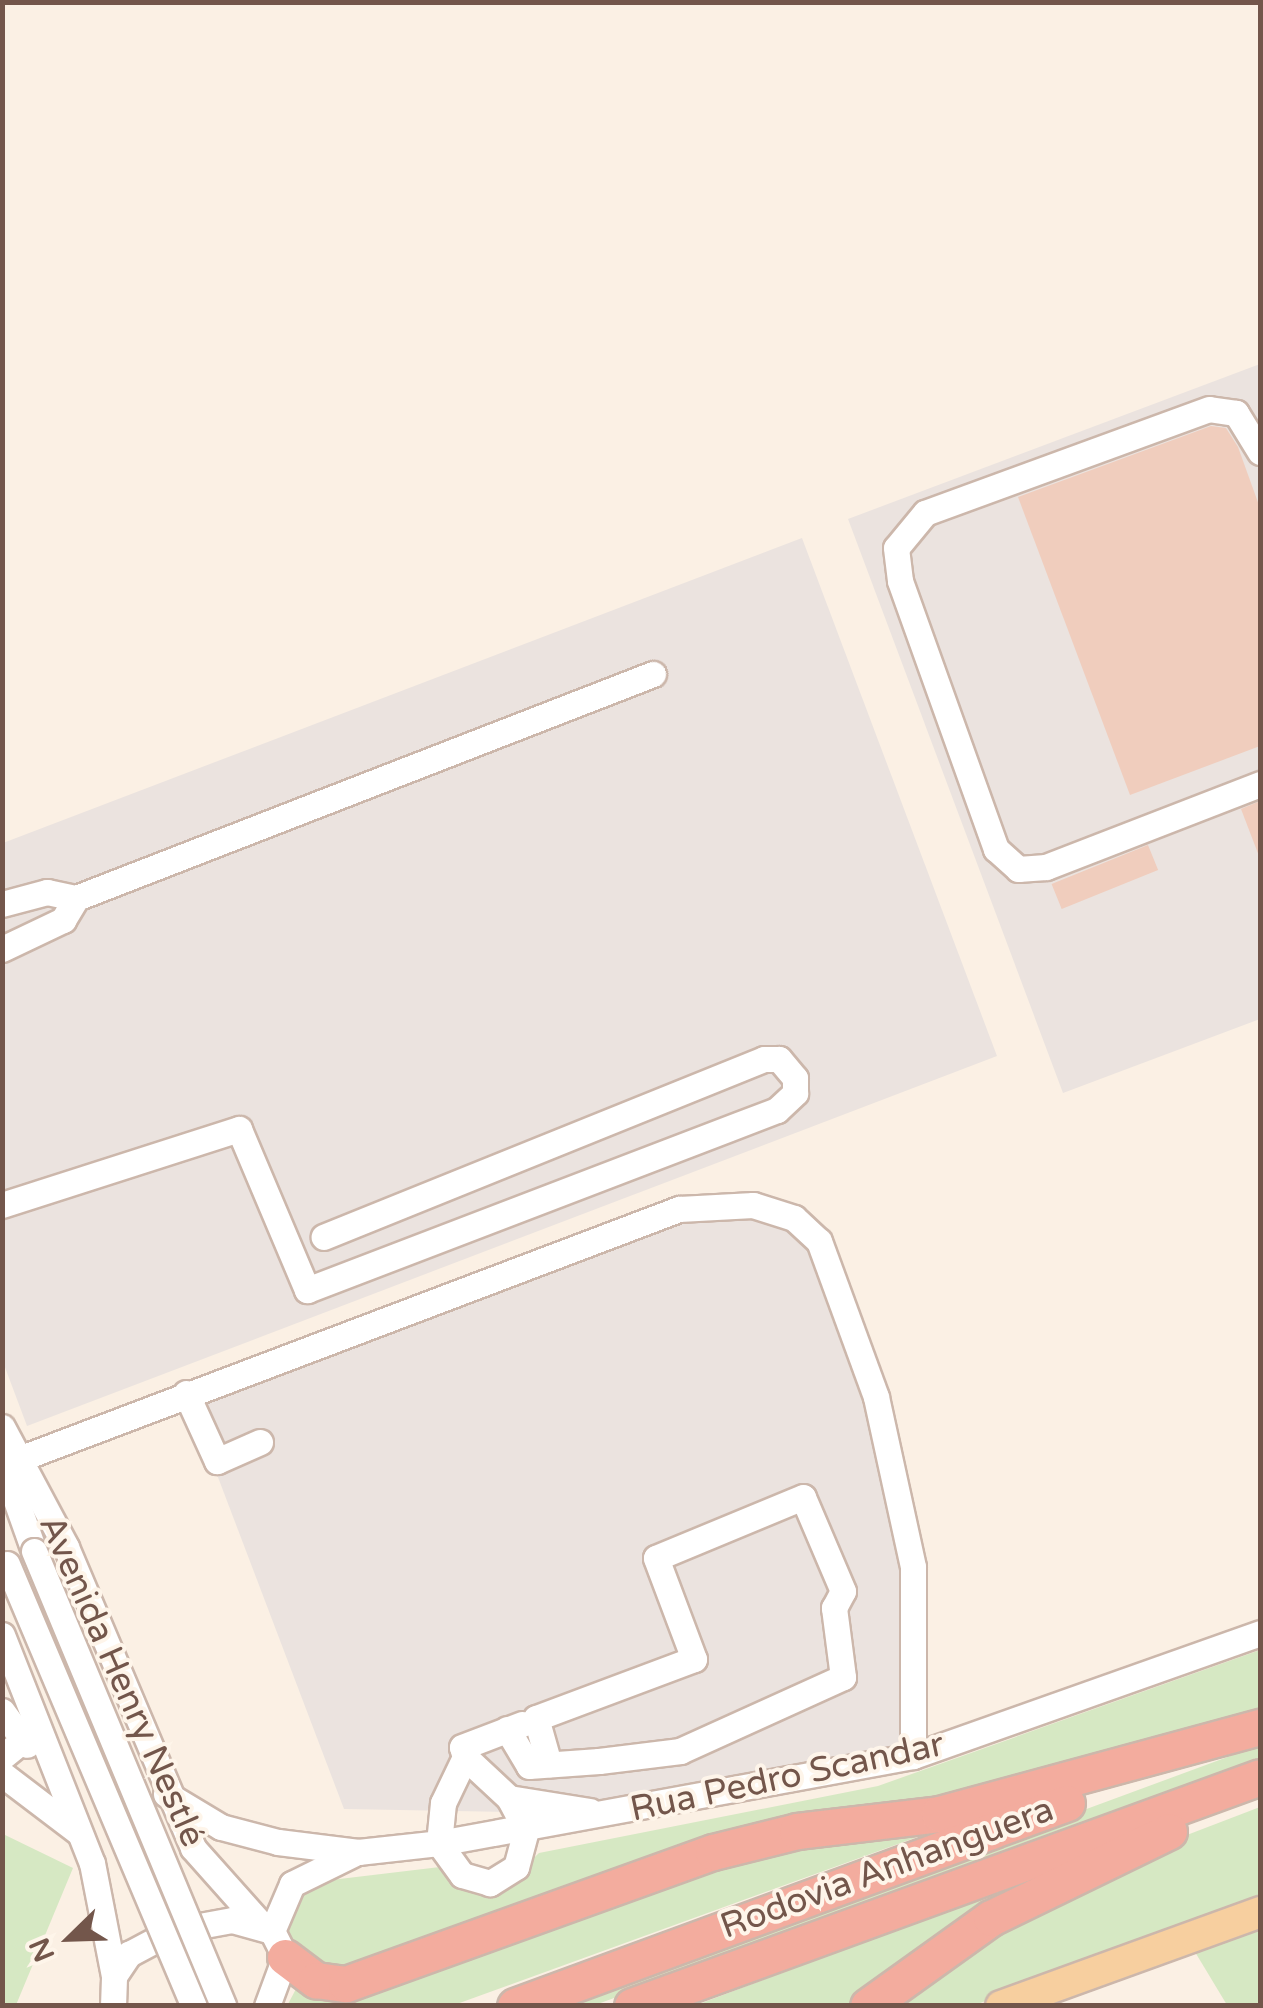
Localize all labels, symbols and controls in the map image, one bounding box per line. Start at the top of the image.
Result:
street label: Avenida Henry Nestlé [30,1509,214,1853]
street label: Rua Pedro Scandar [626,1723,948,1831]
street label: Rodovia Anhanguera [715,1788,1059,1948]
north arrow [20,1888,120,1988]
text: N [22,1933,62,1967]

